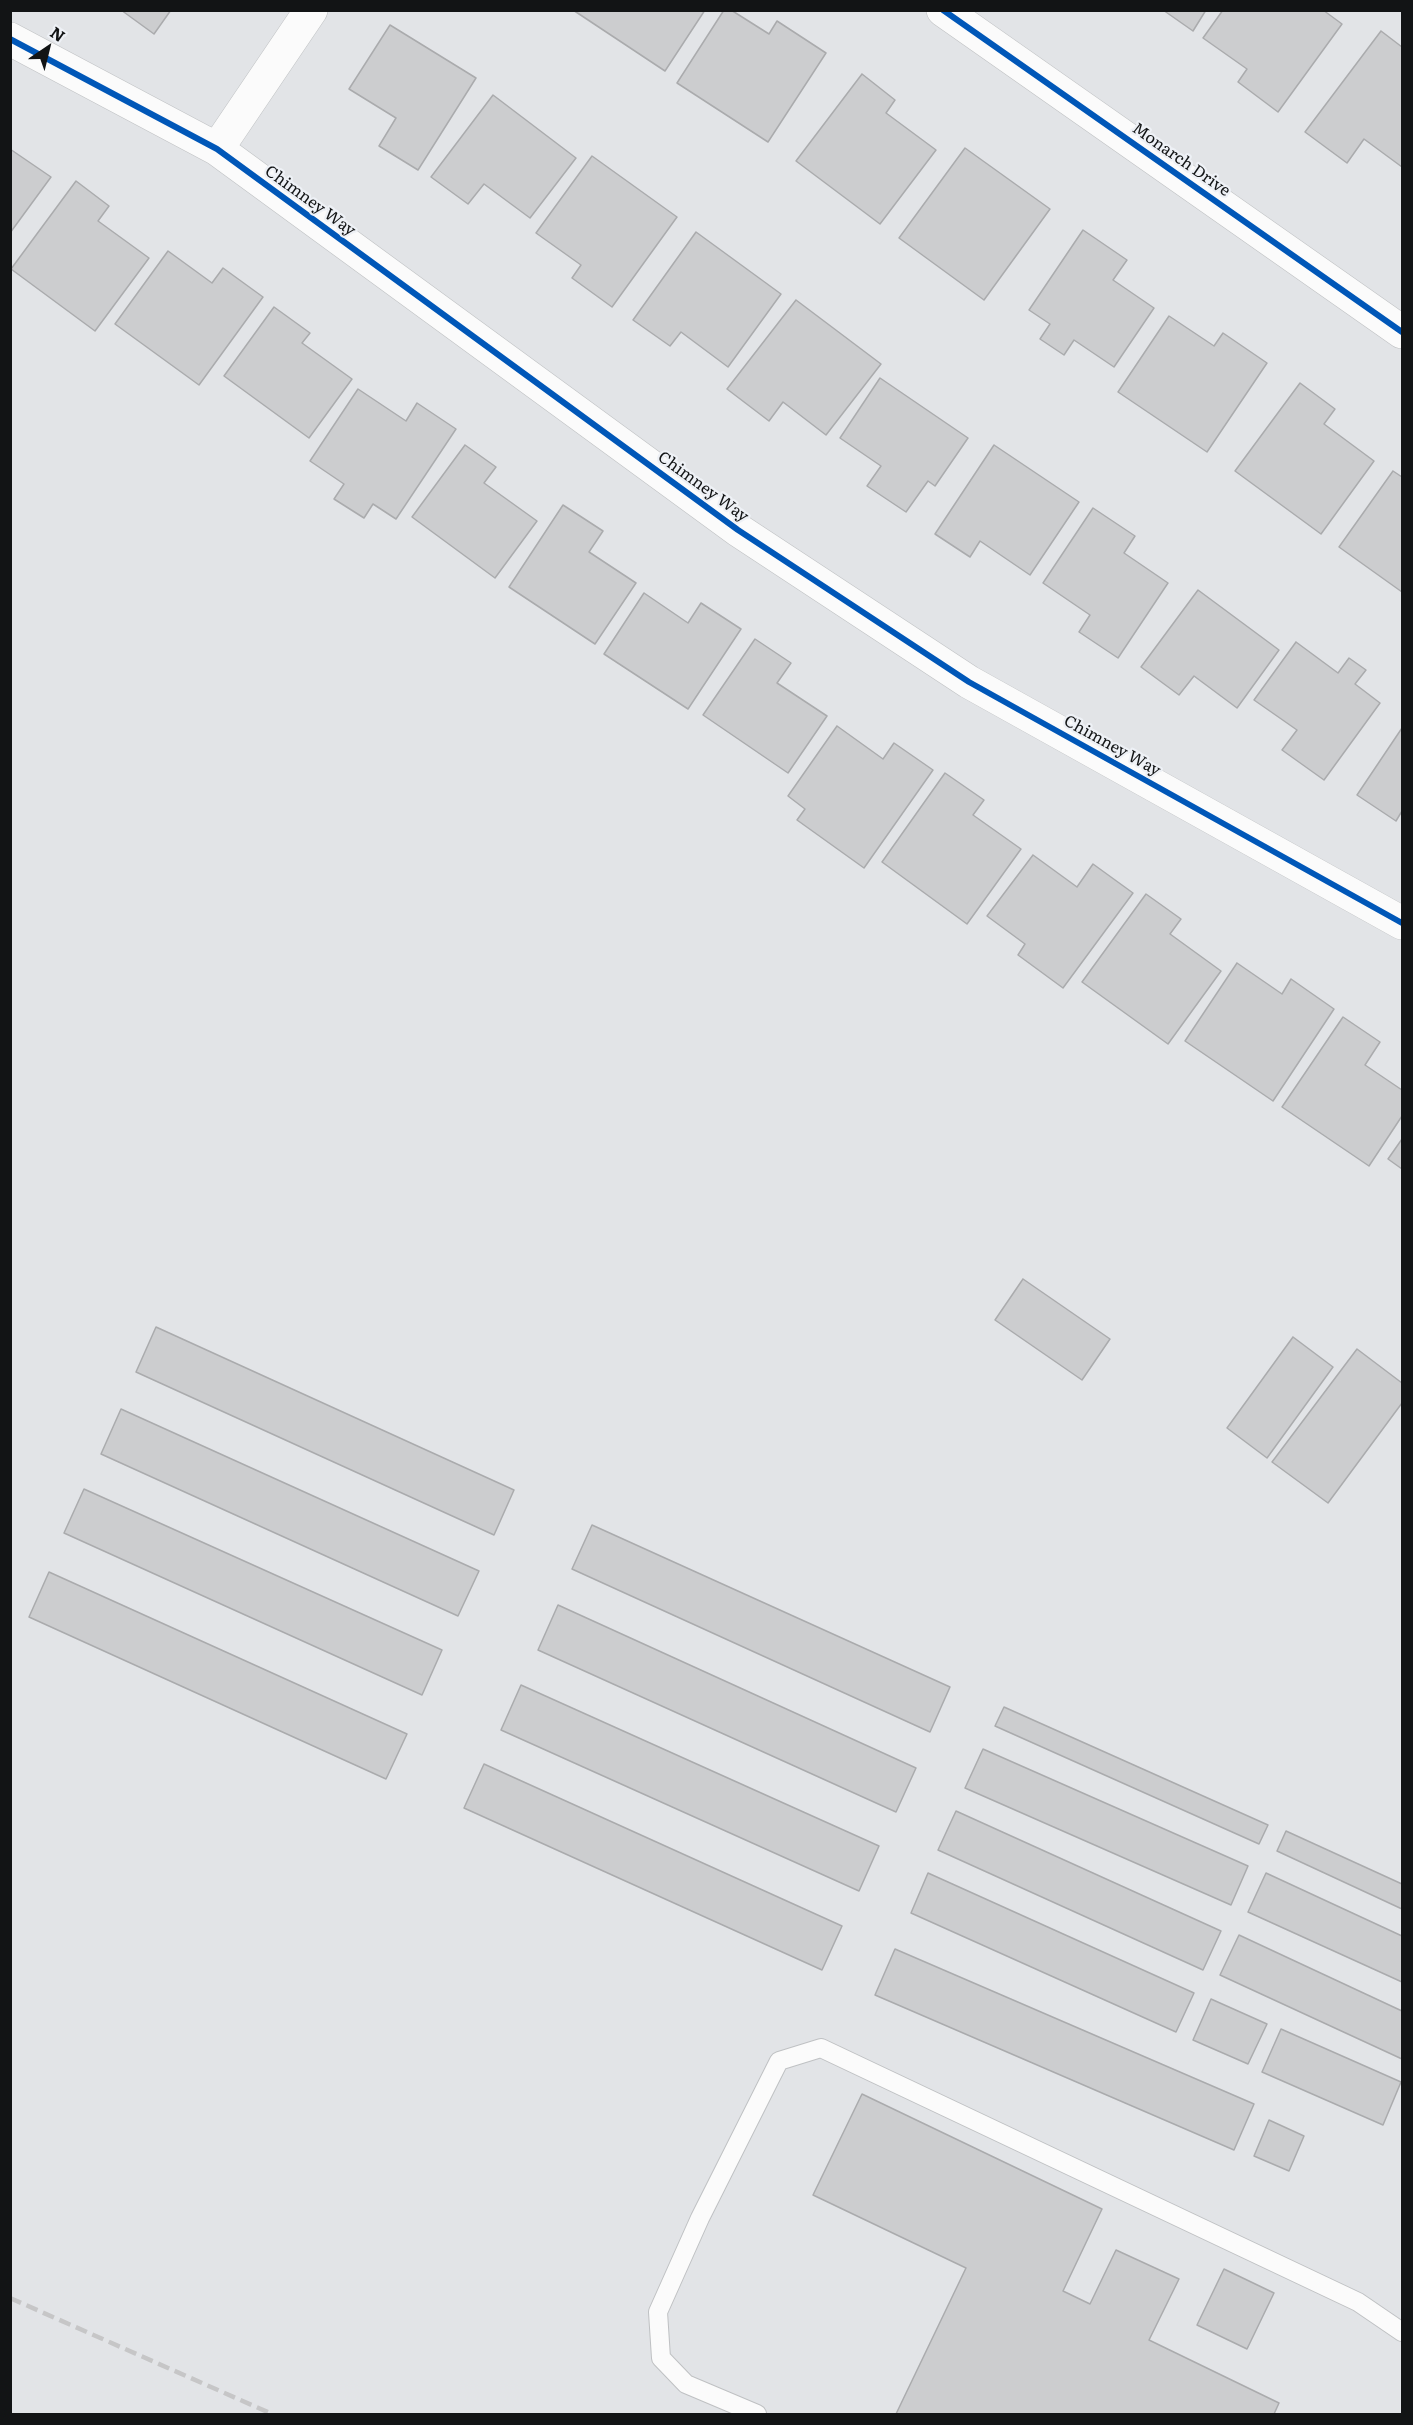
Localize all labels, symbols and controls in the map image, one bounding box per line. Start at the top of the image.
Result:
north arrow [18,18,78,78]
text: N [46,20,71,47]
street label: Monarch Drive [1128,119,1234,201]
street label: Chimney Way [261,162,359,240]
street label: Chimney Way [654,448,752,526]
street label: Chimney Way [1060,712,1164,780]

